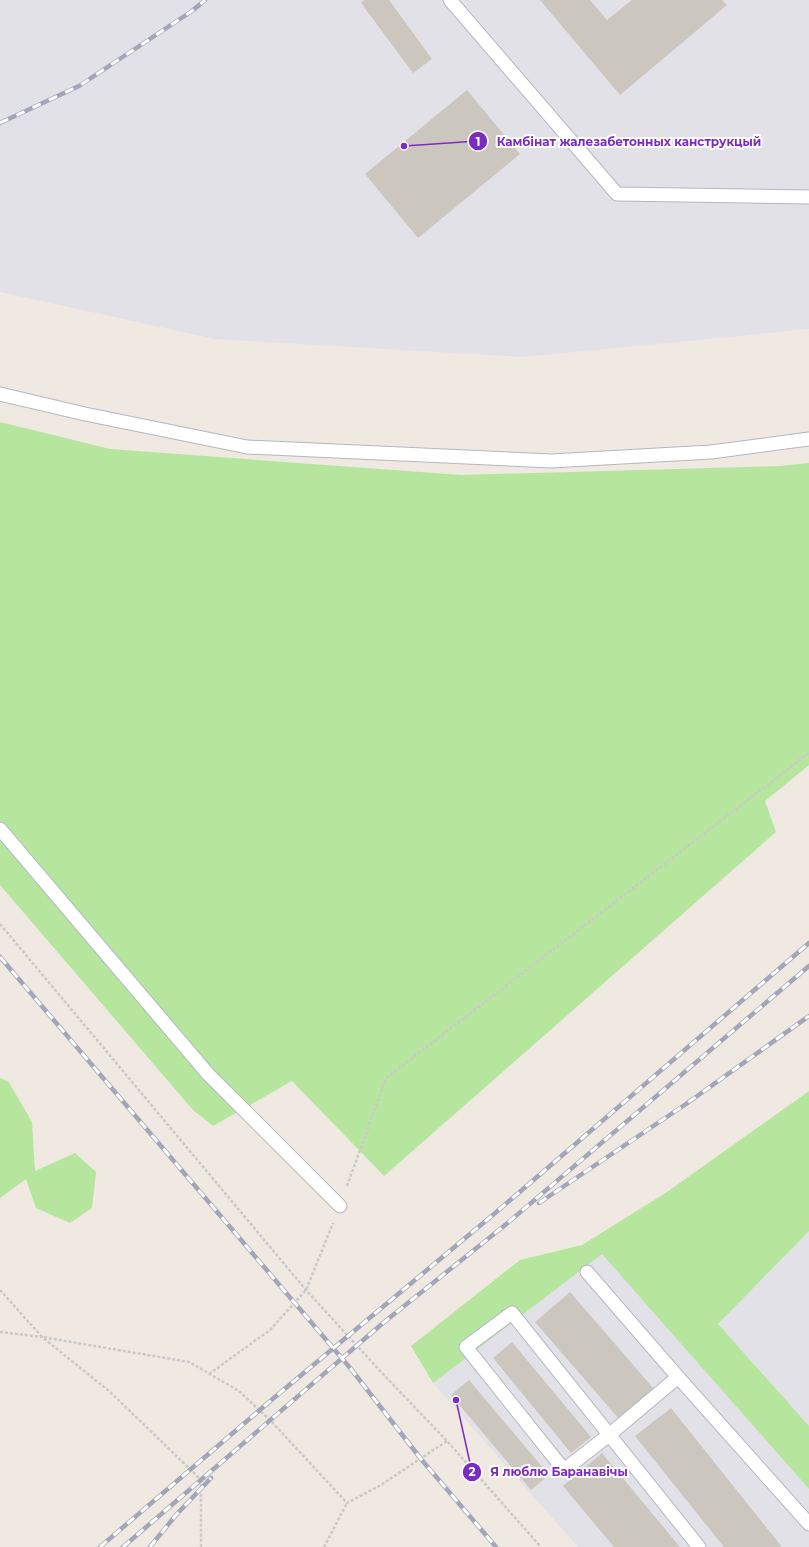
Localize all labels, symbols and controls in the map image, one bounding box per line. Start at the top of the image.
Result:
callout: Камбінат жалезабетонных канструкцый [468,129,769,153]
text: 1 [476,134,480,149]
text: Камбінат жалезабетонных канструкцый [497,134,761,149]
callout: Я люблю Баранавічы [462,1460,635,1484]
text: 2 [468,1464,476,1479]
text: Я люблю Баранавічы [490,1464,628,1479]

